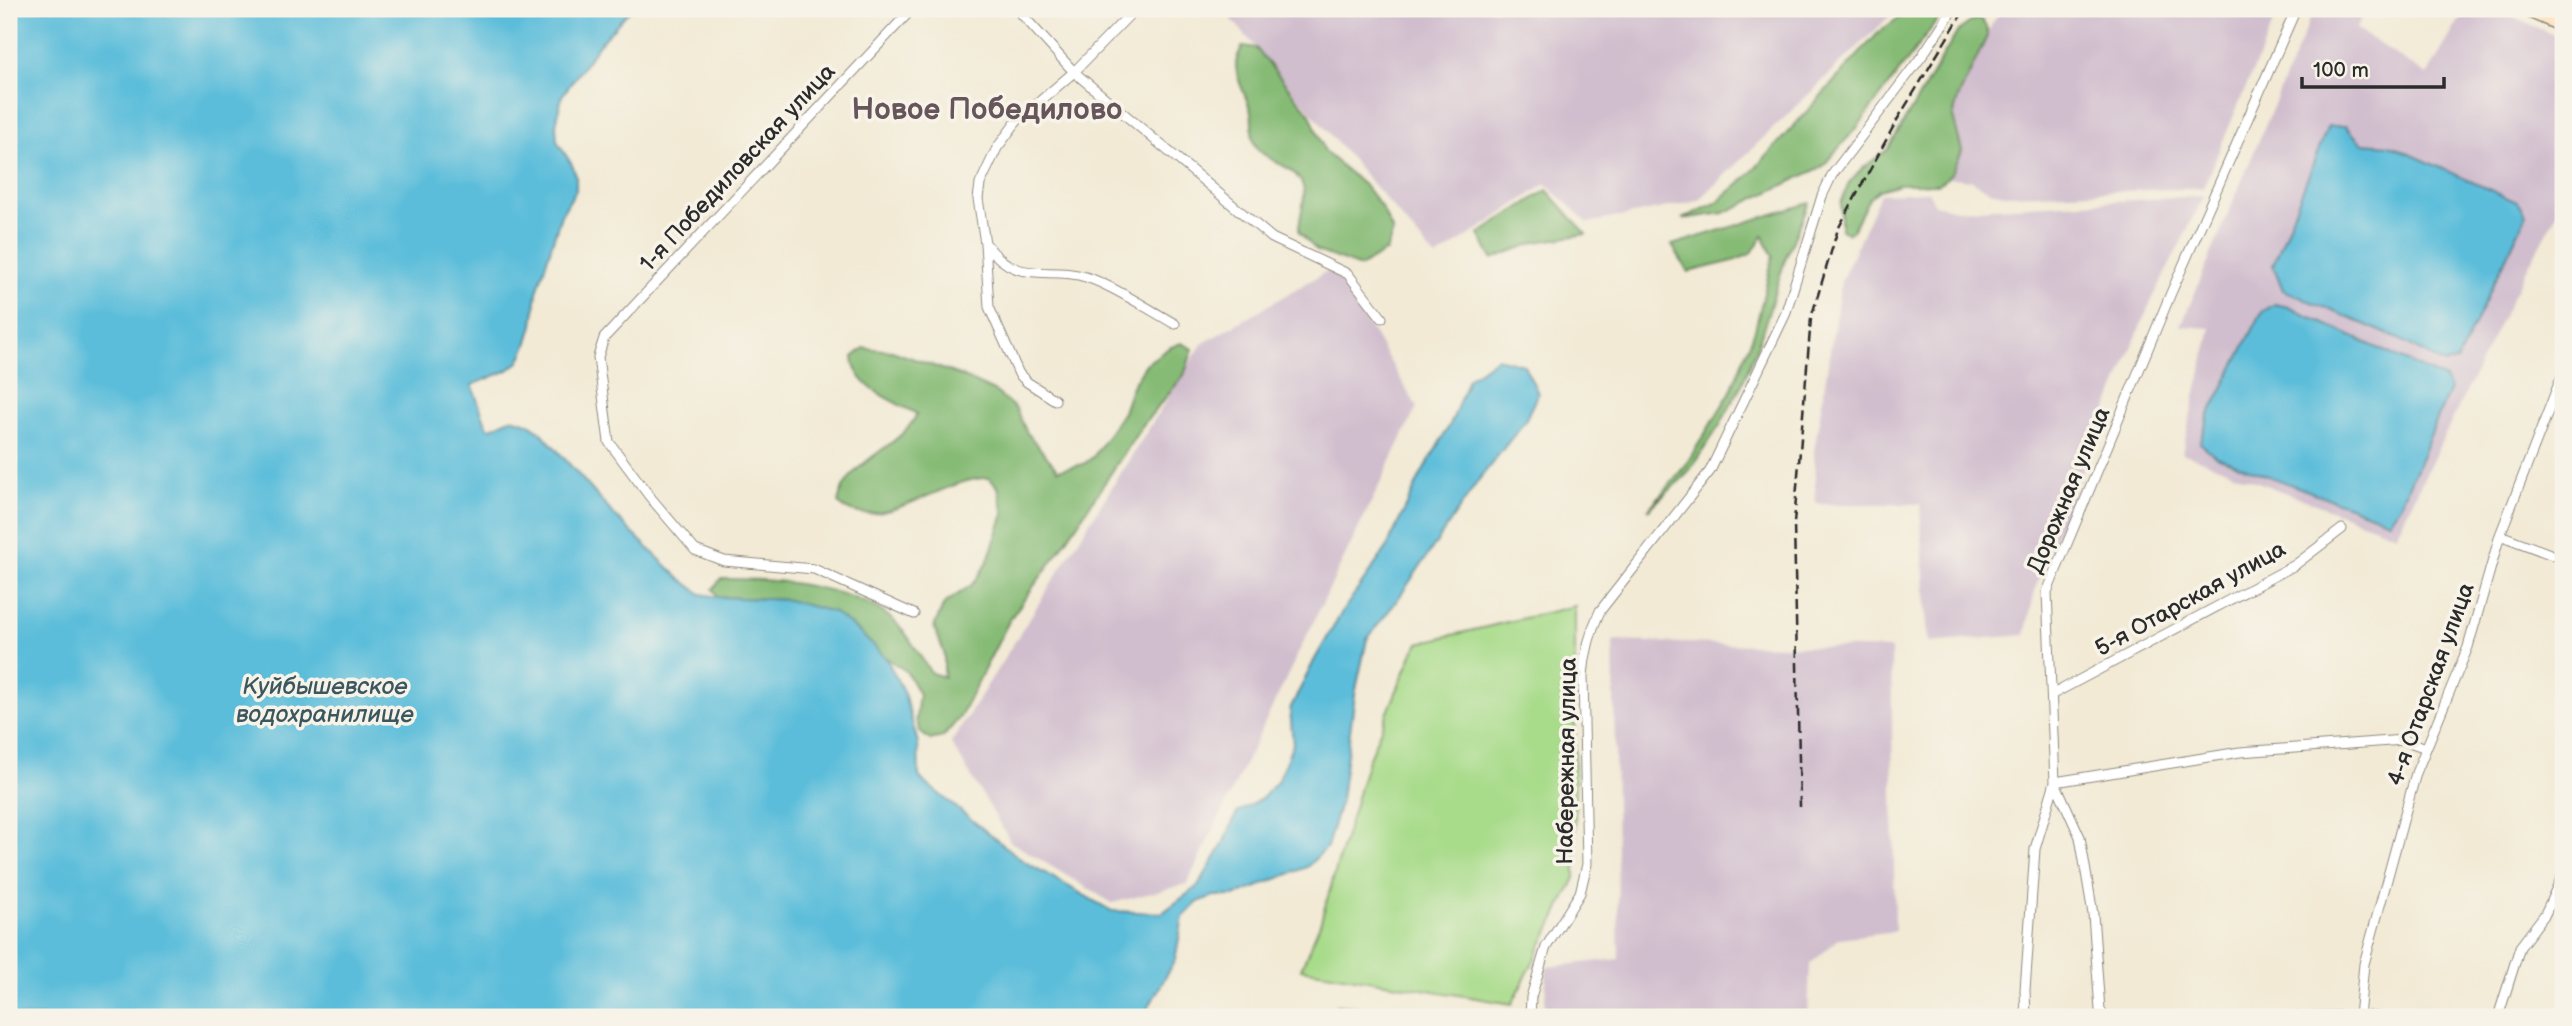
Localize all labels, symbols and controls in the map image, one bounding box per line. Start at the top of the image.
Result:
scale bar [2302,46,2444,90]
street label: 1-я Победиловская улица [634,58,842,278]
text: 100 m [2313,58,2369,83]
district label: Новое Победилово [852,92,1122,128]
street label: Дорожная улица [2021,403,2117,578]
street label: 5-я Отарская улица [2090,535,2291,663]
street label: 4-я Отарская улица [2381,579,2481,790]
street label: Набережная улица [1551,657,1583,865]
water label: Куйбышевское водохранилище [236,672,415,729]

